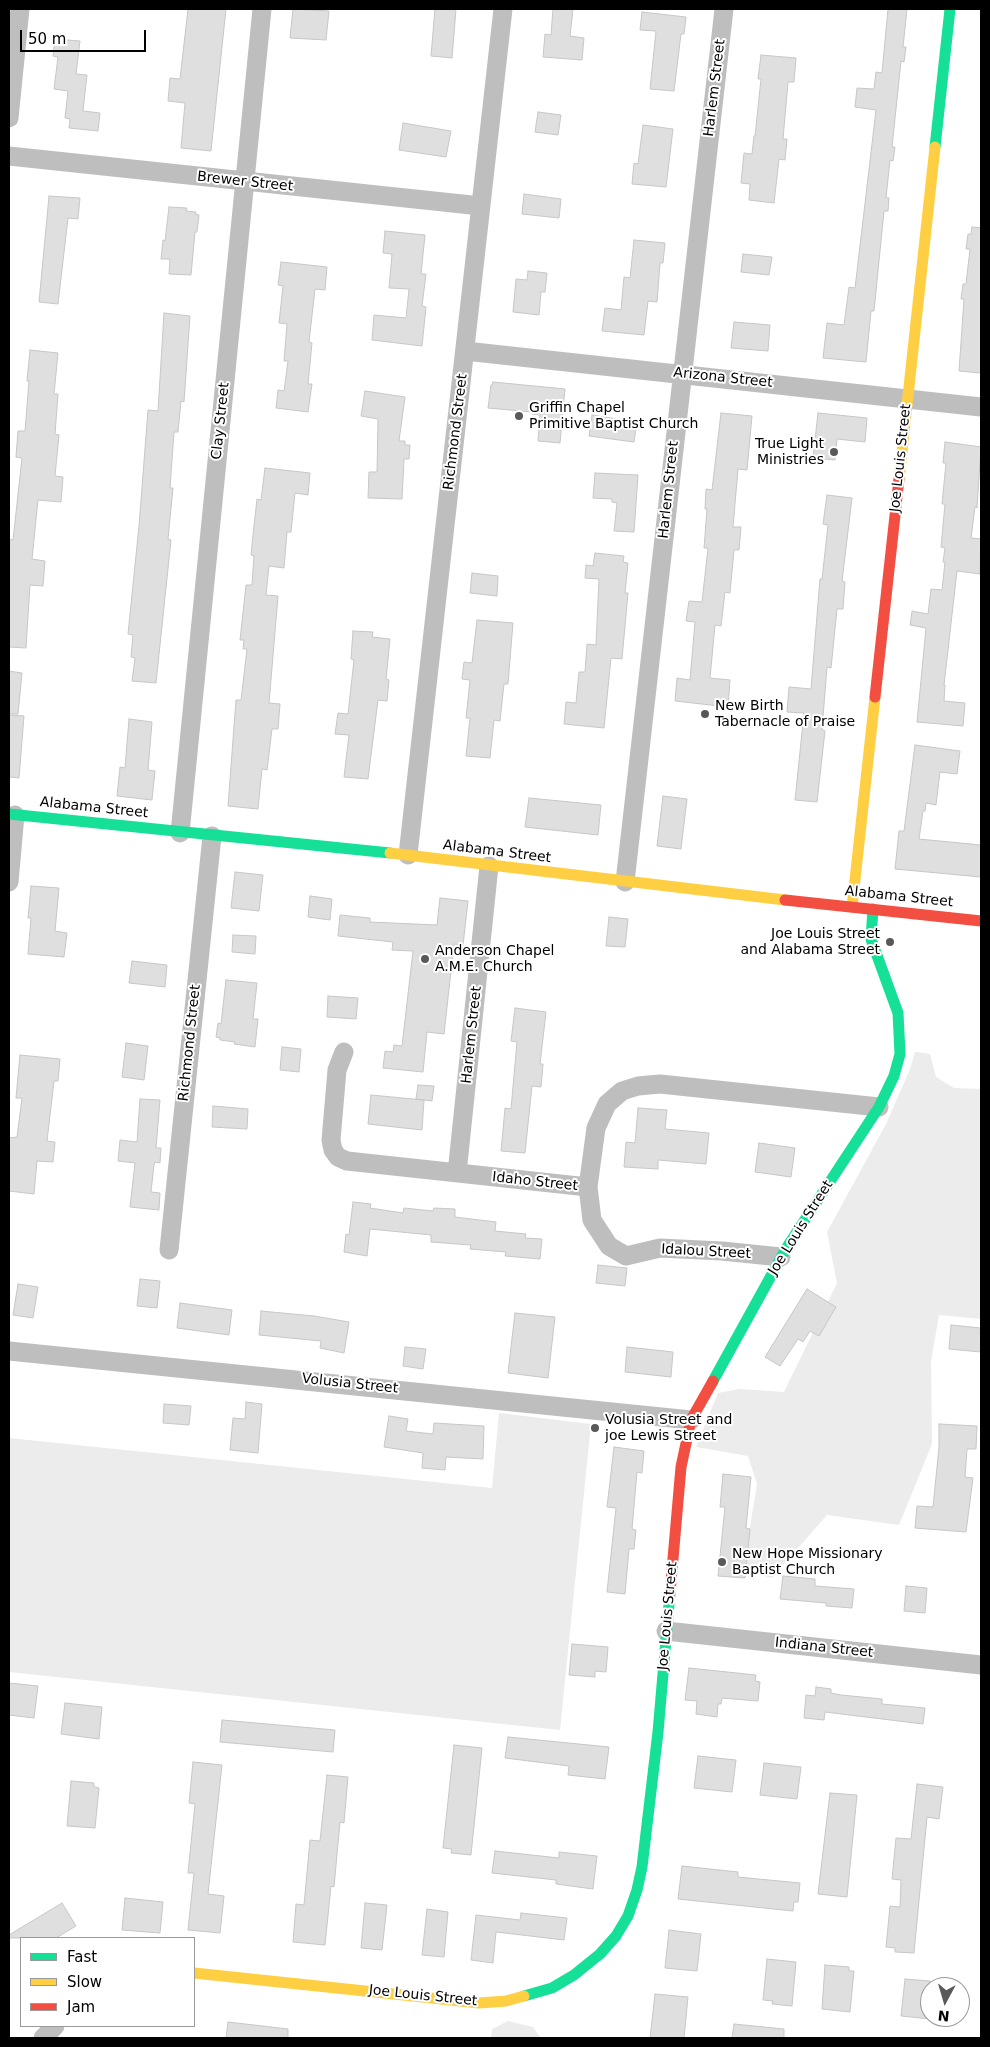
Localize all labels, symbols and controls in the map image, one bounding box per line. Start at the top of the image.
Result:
scale bar [22,20,149,52]
text: 50 m [28,30,66,48]
street label: Harlem Street [701,38,729,138]
street label: Brewer Street [196,169,294,195]
street label: Arizona Street [673,364,773,392]
street label: Richmond Street [441,373,471,491]
street label: Clay Street [209,382,233,460]
place label: Griffin Chapel Primitive Baptist Church [529,400,698,432]
street label: Joe Louis Street [887,403,915,513]
marker: Griffin Chapel Primitive Baptist Church [513,410,525,422]
place label: True Light Ministries [755,436,824,468]
street label: Harlem Street [656,440,682,540]
marker: True Light Ministries [828,446,840,458]
place label: New Birth Tabernacle of Praise [715,698,855,730]
marker: New Birth Tabernacle of Praise [699,708,711,720]
street label: Alabama Street [39,794,149,822]
street label: Alabama Street [442,837,552,867]
street label: Alabama Street [844,883,954,911]
place label: Joe Louis Street and Alabama Street [740,926,880,959]
marker: Joe Louis Street and Alabama Street [884,936,896,948]
place label: Anderson Chapel A.M.E. Church [435,943,555,976]
marker: Anderson Chapel A.M.E. Church [419,953,431,965]
street label: Richmond Street [176,984,204,1102]
street label: Harlem Street [459,985,485,1085]
street label: Idaho Street [491,1169,579,1195]
street label: Joe Louis Street [765,1177,837,1279]
street label: Idalou Street [661,1241,751,1263]
street label: Volusia Street [301,1371,399,1397]
place label: Volusia Street and joe Lewis Street [605,1412,732,1444]
marker: Volusia Street and joe Lewis Street [589,1422,601,1434]
place label: New Hope Missionary Baptist Church [732,1546,883,1578]
marker: New Hope Missionary Baptist Church [716,1556,728,1568]
street label: Joe Louis Street [655,1561,681,1671]
street label: Indiana Street [774,1634,874,1662]
legend [20,1937,195,2027]
text: Fast [67,1948,97,1966]
text: Slow [67,1973,102,1991]
north arrow [920,1977,970,2027]
street label: Joe Louis Street [368,1982,478,2010]
text: Jam [67,1998,95,2016]
text: N [937,2007,950,2024]

